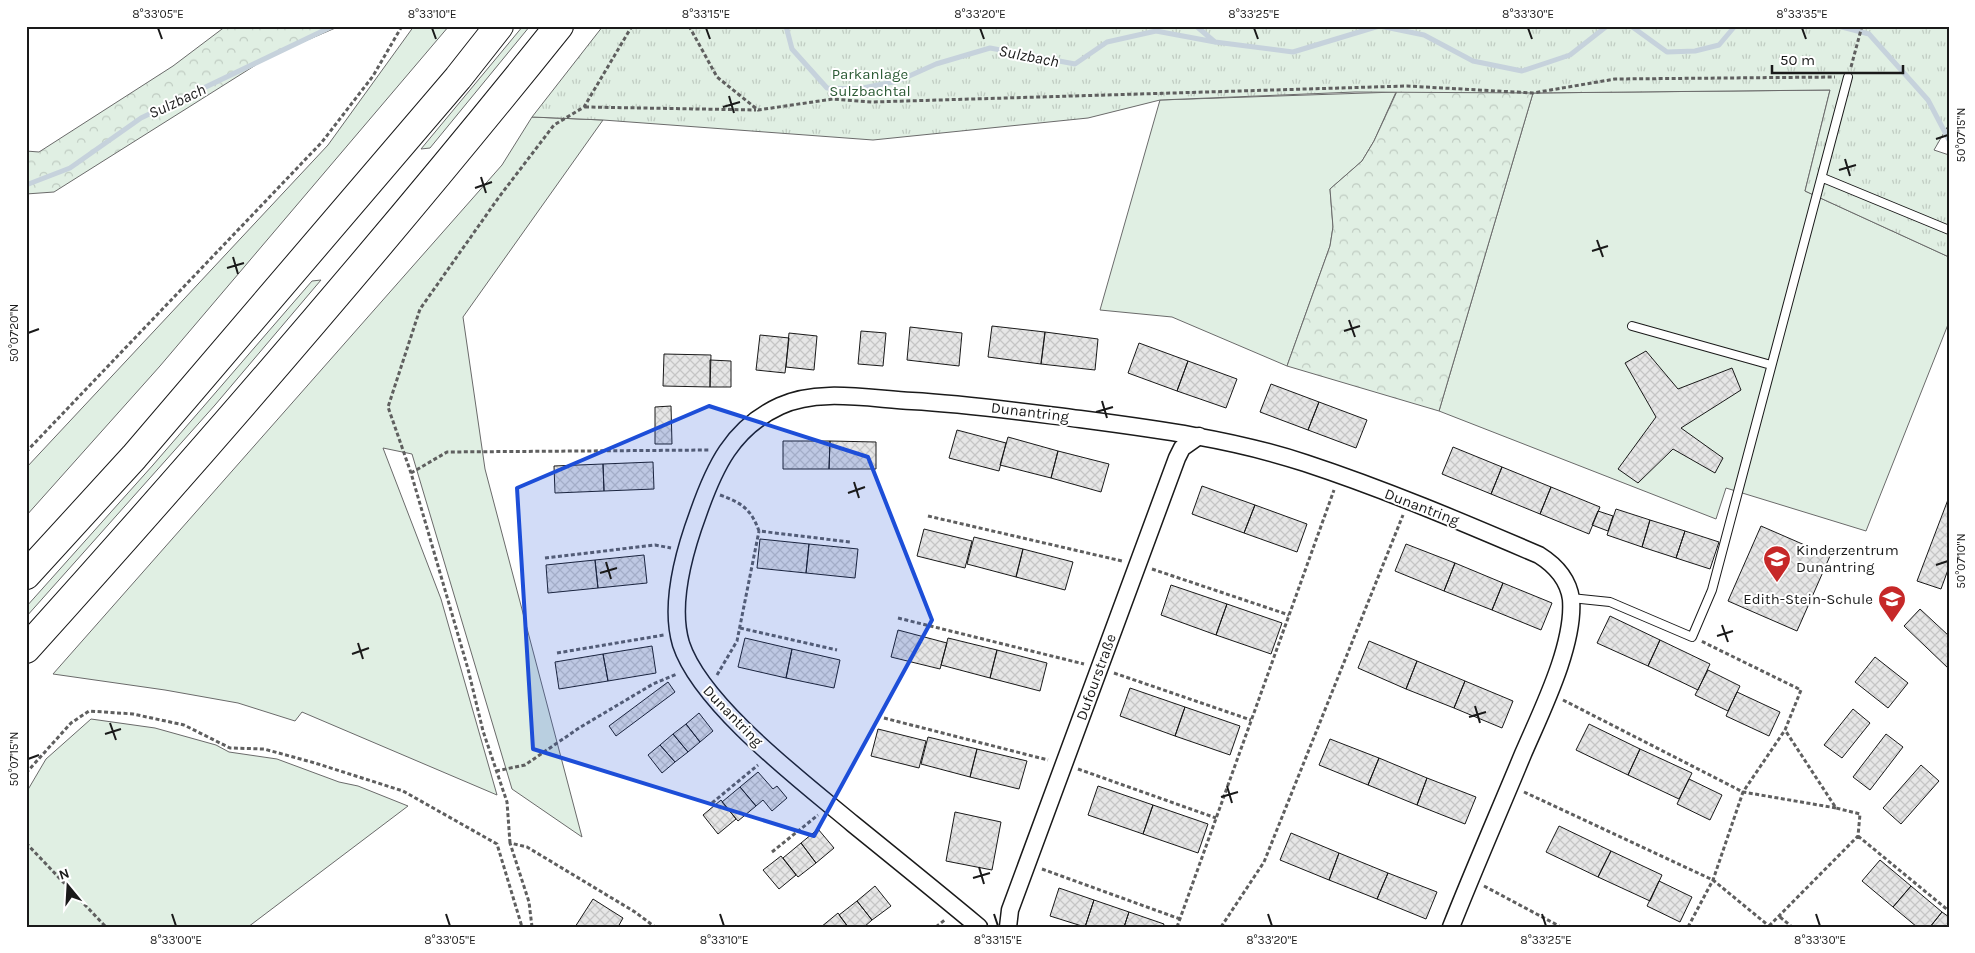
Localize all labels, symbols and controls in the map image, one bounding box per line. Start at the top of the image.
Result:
text: 8°33'05"E [132,7,184,21]
text: 8°33'10"E [408,7,456,21]
text: 8°33'15"E [682,7,730,21]
text: 8°33'20"E [954,7,1006,21]
text: 8°33'25"E [1228,7,1280,21]
text: 8°33'30"E [1502,7,1554,21]
text: 8°33'35"E [1776,7,1828,21]
water label: Sulzbach [997,41,1061,71]
scale bar [1772,42,1904,74]
text: 50 m [1780,51,1815,69]
park label: Parkanlage Sulzbachtal [829,65,911,100]
water label: Sulzbach [145,80,209,122]
text: 50°07'15"N [1954,108,1968,162]
text: 50°07'20"N [7,304,21,362]
street label: Dunantring [990,398,1071,426]
street label: Dunantring [1382,485,1462,530]
text: 50°07'10"N [1954,533,1968,589]
place label: Kinderzentrum Dunantring [1796,541,1899,576]
school or university icon: Kinderzentrum Dunantring [1762,544,1792,583]
school or university icon: Edith-Stein-Schule [1877,584,1907,623]
place label: Edith-Stein-Schule [1743,590,1873,608]
street label: Dufourstraße [1072,631,1120,723]
street label: Dunantring [699,682,767,751]
text: 50°07'15"N [7,732,21,786]
north arrow [42,860,92,910]
text: N [57,864,72,884]
text: 8°33'00"E [150,933,202,947]
text: 8°33'05"E [424,933,476,947]
text: 8°33'10"E [700,933,748,947]
text: 8°33'15"E [974,933,1022,947]
text: 8°33'20"E [1246,933,1298,947]
text: 8°33'25"E [1520,933,1572,947]
text: 8°33'30"E [1794,933,1846,947]

